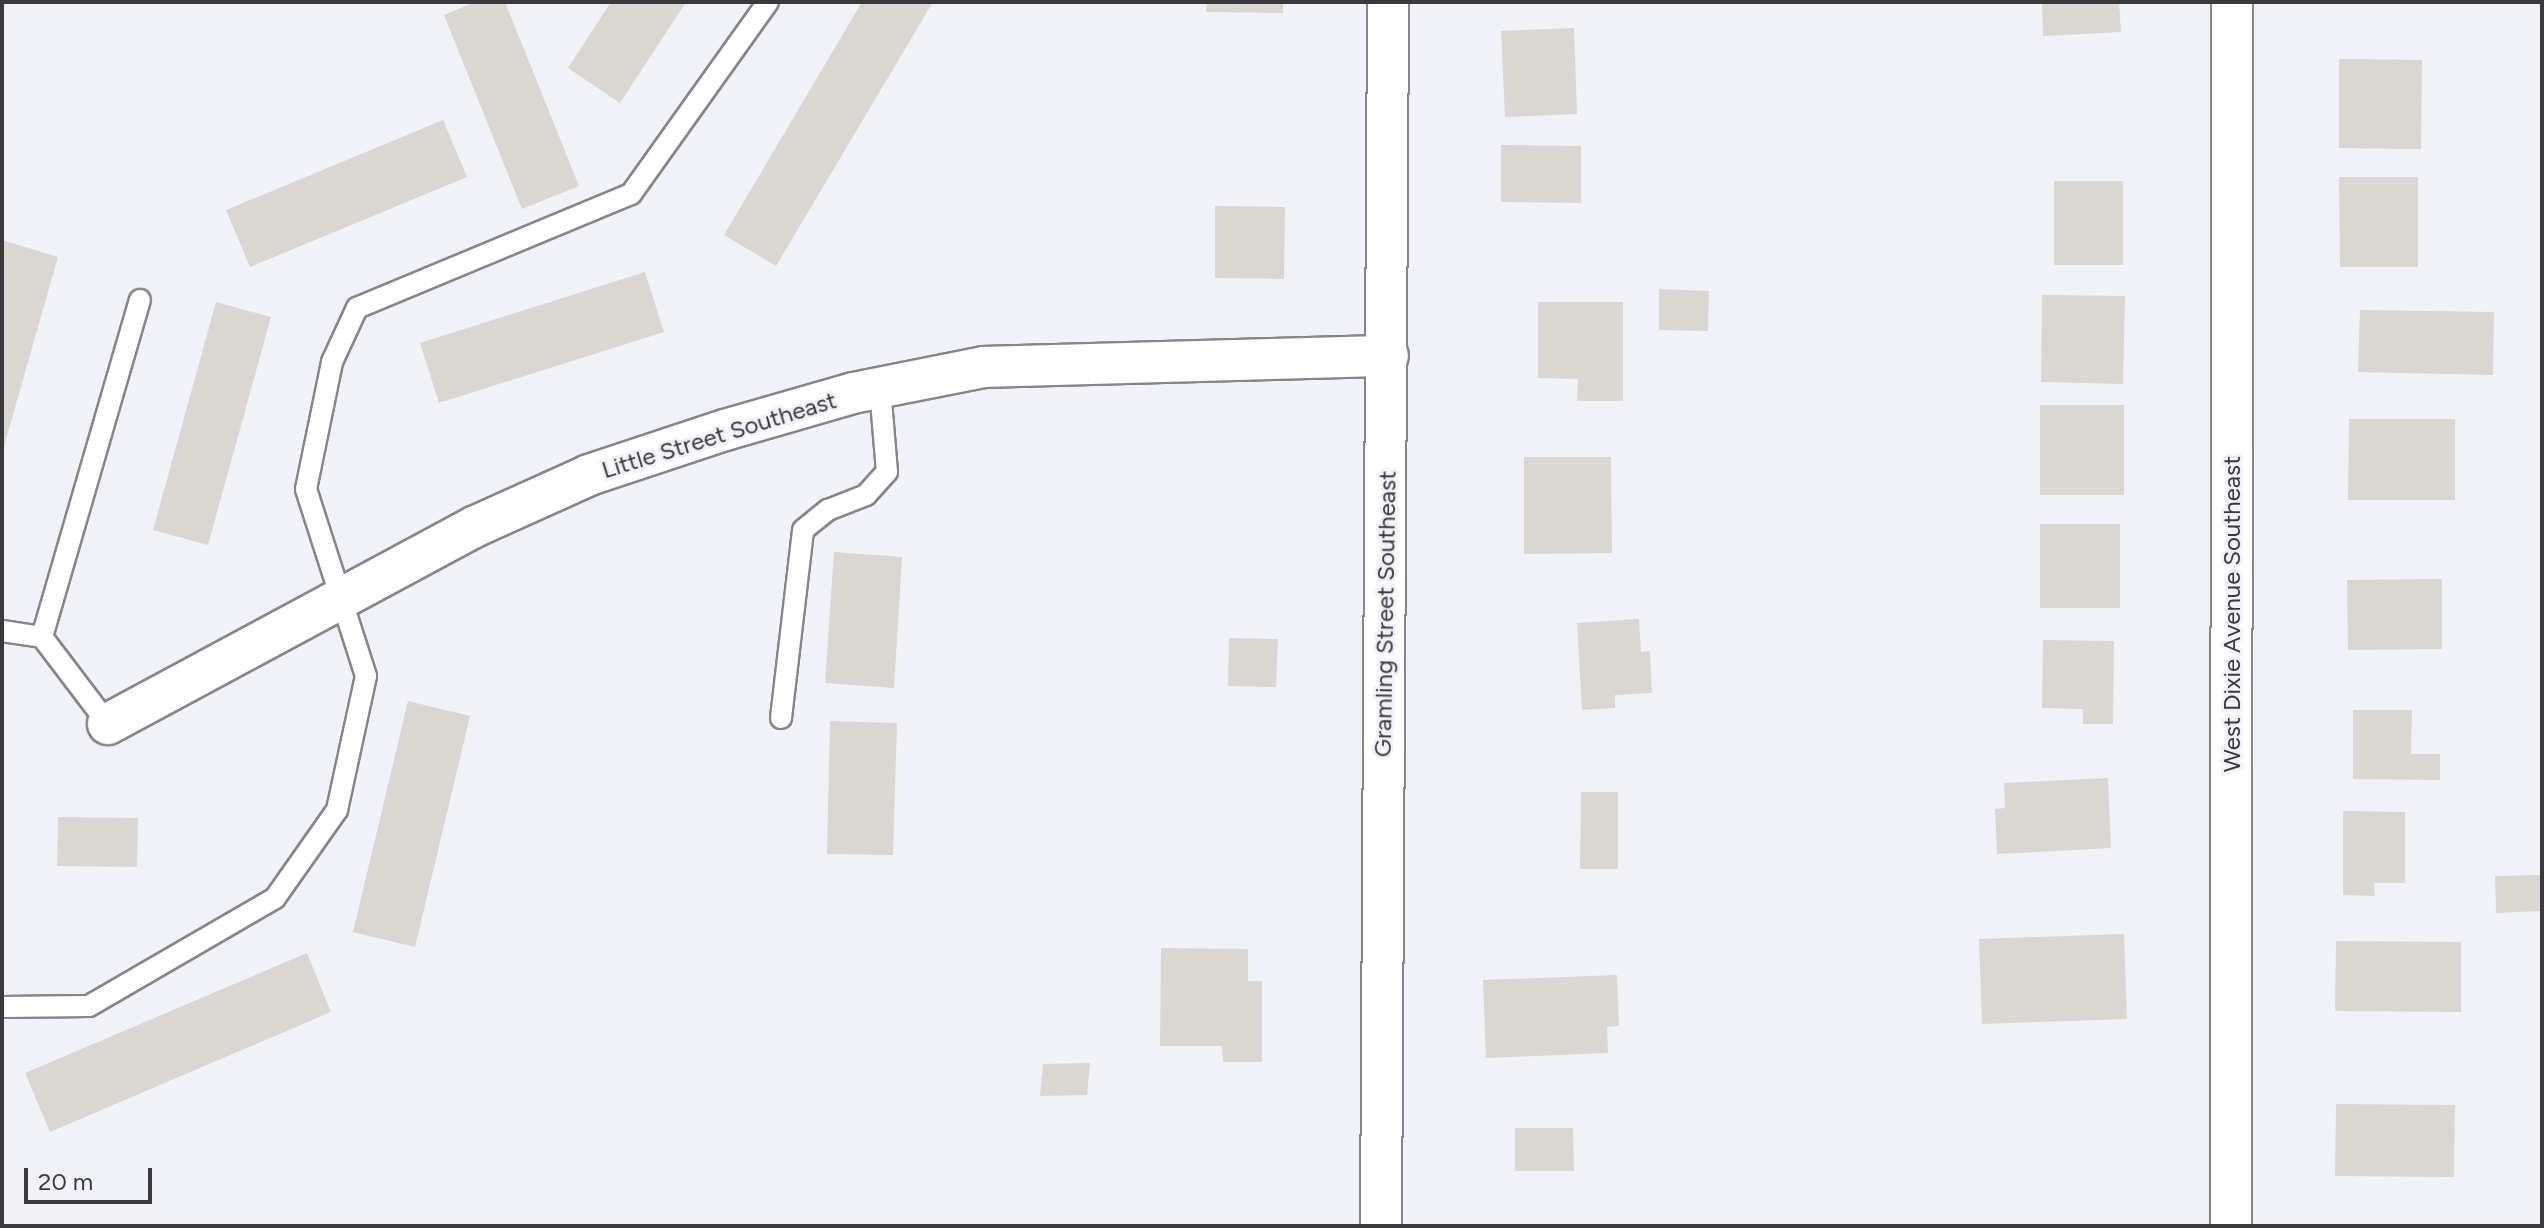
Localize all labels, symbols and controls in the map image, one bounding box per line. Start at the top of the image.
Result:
street label: Little Street Southeast [598,386,840,484]
street label: West Dixie Avenue Southeast [2218,456,2246,772]
street label: Gramling Street Southeast [1368,471,1402,757]
scale bar [28,1152,156,1202]
text: 20 m [38,1167,93,1196]

